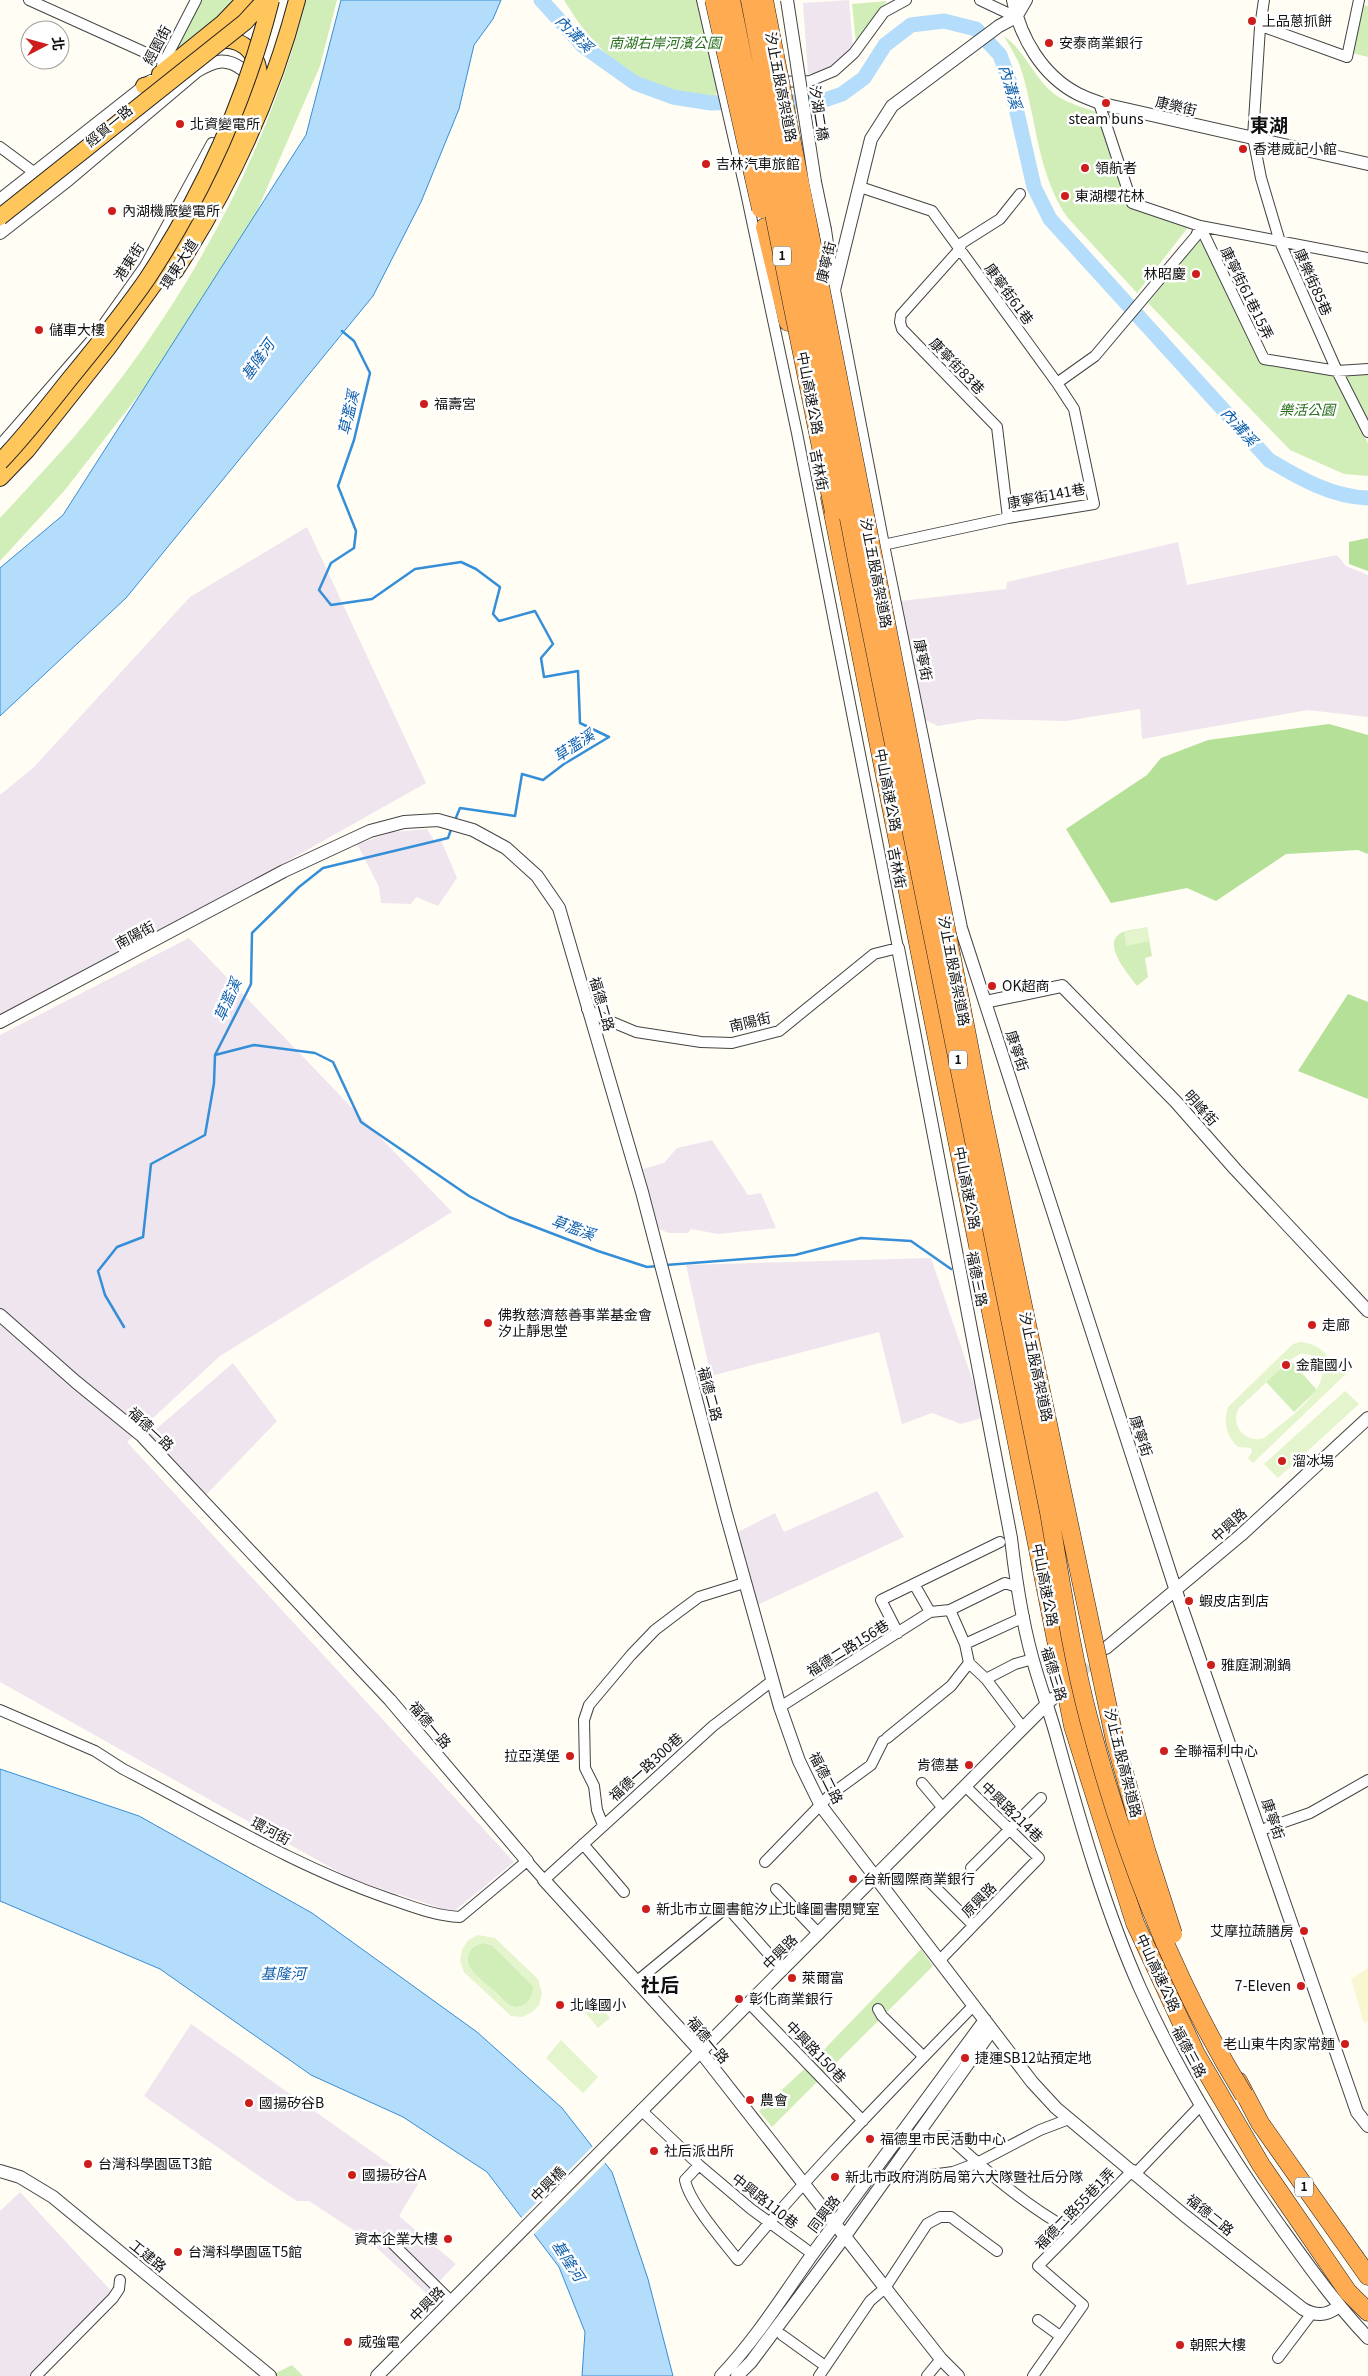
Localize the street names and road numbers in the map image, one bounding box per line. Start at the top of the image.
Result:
street label: 經園街 [137,21,175,68]
street label: 汐止五股高架道路 [761,30,802,144]
street label: 汐湖二橋 [806,84,834,142]
street label: 康樂街 [1154,91,1199,119]
street label: 經貿一路 [80,100,136,151]
street label: 環東大道 [155,235,202,292]
street label: 港東街 [108,238,148,285]
street label: 康寧街 [811,239,839,284]
street label: 康寧街61巷15弄 [1217,243,1279,342]
street label: 康樂街85巷 [1290,245,1338,318]
road number: 1 [773,247,791,266]
street label: 康寧街61巷 [981,259,1039,328]
street label: 康寧街83巷 [926,333,990,398]
street label: 中山高速公路 [793,350,829,436]
street label: 吉林街 [806,447,834,492]
street label: 康寧街141巷 [1005,478,1087,512]
street label: 汐止五股高架道路 [856,516,897,630]
street label: 康寧街 [910,637,938,682]
street label: 中山高速公路 [871,747,907,833]
street label: 吉林街 [884,845,912,890]
street label: 汐止五股高架道路 [934,914,975,1028]
street label: 南陽街 [111,915,158,953]
street label: 福德二路 [586,974,620,1033]
street label: 南陽街 [727,1007,772,1035]
street label: 康寧街 [1002,1028,1034,1074]
road number: 1 [949,1050,967,1070]
street label: 明峰街 [1180,1085,1223,1130]
street label: 中山高速公路 [950,1145,986,1231]
street label: 福德三路 [963,1249,993,1308]
street label: 汐止五股高架道路 [1016,1310,1058,1424]
street label: 福德二路 [694,1364,728,1423]
street label: 福德一路 [124,1402,179,1455]
street label: 康寧街 [1126,1413,1158,1459]
street label: 中興路 [1206,1503,1251,1546]
street label: 中山高速公路 [1028,1542,1064,1628]
street label: 福德二路156巷 [803,1614,892,1680]
street label: 福德三路 [1037,1644,1073,1703]
street label: 福德一路 [405,1696,456,1752]
street label: 汐止五股高架道路 [1101,1706,1147,1820]
street label: 福德一路300巷 [604,1728,687,1805]
street label: 福德二路 [805,1748,849,1807]
street label: 中興路214巷 [977,1777,1048,1846]
street label: 康寧街 [1258,1796,1290,1842]
street label: 環河街 [248,1811,295,1849]
street label: 原興路 [956,1877,1000,1921]
street label: 中興路 [757,1929,801,1973]
street label: 中山高速公路 [1132,1930,1186,2015]
street label: 福德一路 [683,2011,734,2067]
street label: 中興路150巷 [782,2016,851,2087]
street label: 福德三路 [1168,2022,1212,2081]
street label: 中興橋 [525,2161,569,2205]
street label: 福德二路55巷1弄 [1030,2163,1119,2254]
street label: 中興路110巷 [728,2168,803,2233]
road number: 1 [1295,2178,1313,2196]
street label: 福德二路 [1183,2189,1239,2240]
street label: 同興路 [803,2191,844,2236]
street label: 工建路 [126,2234,171,2276]
street label: 中興路 [404,2281,448,2325]

